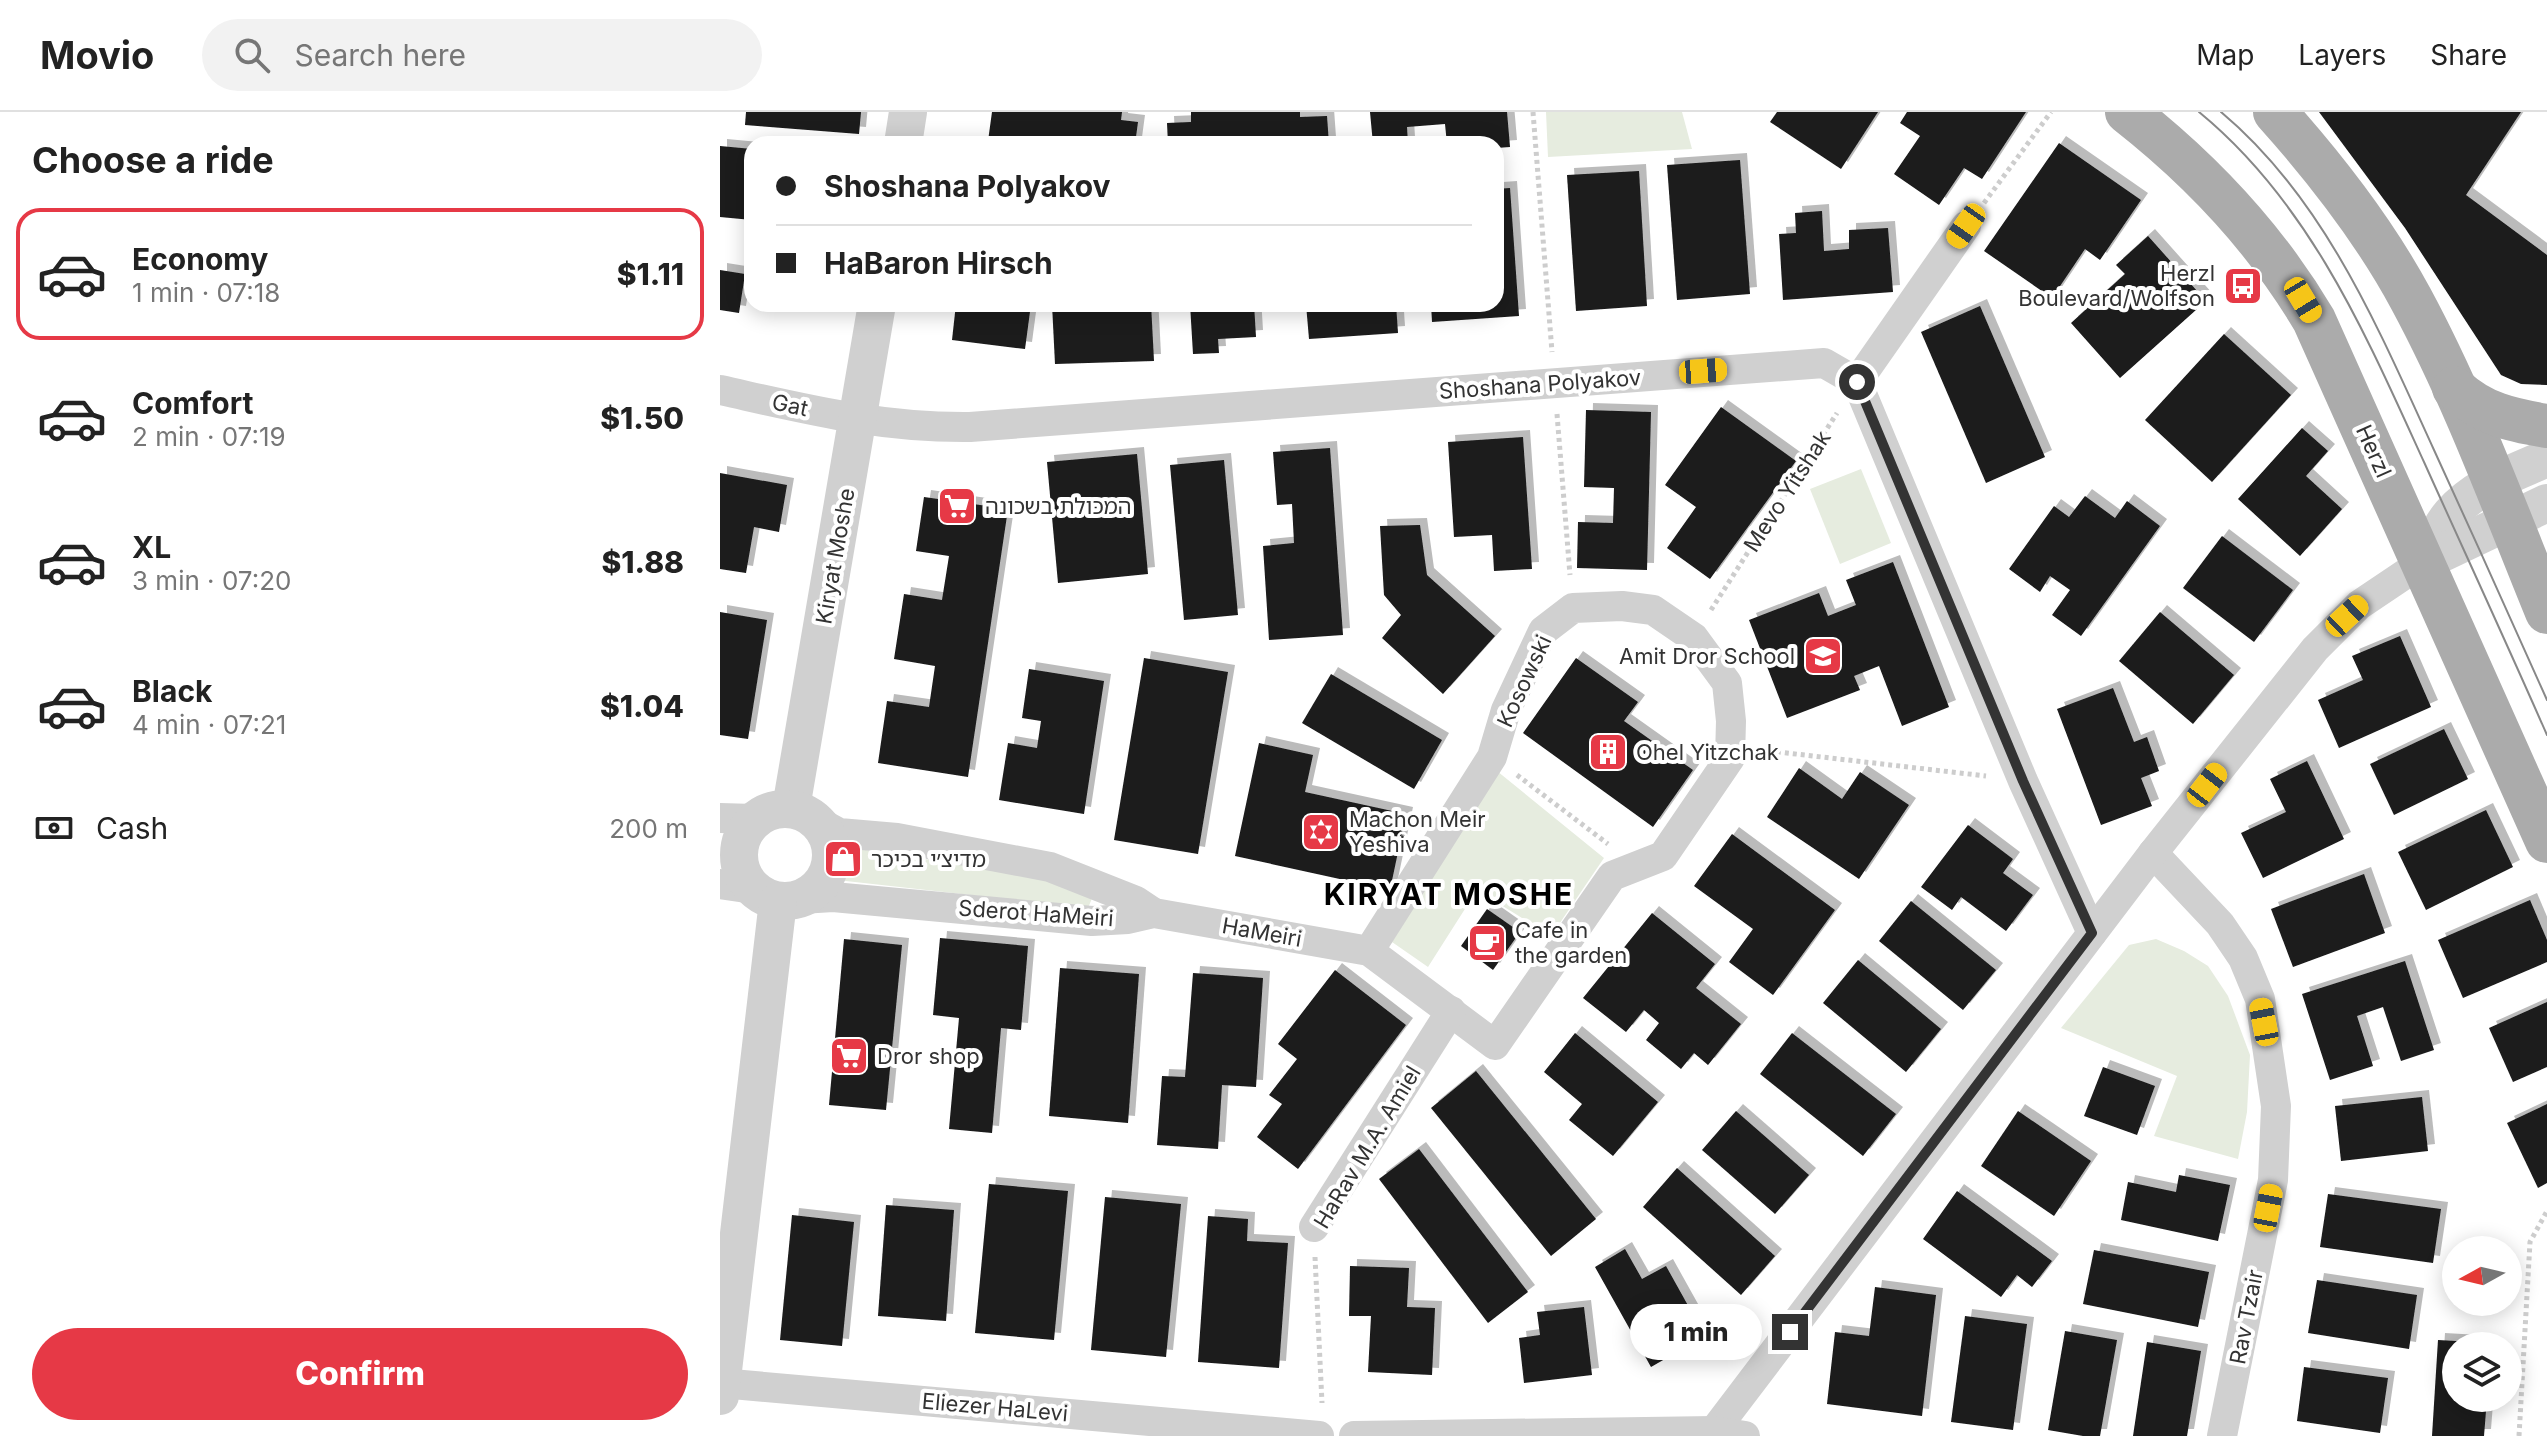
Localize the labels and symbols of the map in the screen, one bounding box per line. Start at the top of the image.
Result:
car [1942,199,1990,253]
place label: Herzl Boulevard/Wolfson [2018,260,2215,311]
bus stop icon: Herzl Boulevard/Wolfson [2222,265,2264,307]
car [2280,273,2326,327]
car [1678,357,1728,385]
street label: Shoshana Polyakov [1438,364,1642,404]
route start [1839,364,1875,400]
street label: Gat [770,389,810,421]
street label: Herzl [2351,421,2397,481]
street label: Mevo Yitshak [1738,426,1836,556]
supermarket icon: המכולת בשכונה [936,485,978,527]
street label: Kiryat Moshe [810,486,860,626]
place label: המכולת בשכונה [985,493,1132,519]
car [2321,591,2373,641]
street label: Kosowski [1491,631,1557,731]
school or university icon: Amit Dror School [1802,635,1844,677]
place label: Amit Dror School [1619,643,1795,669]
building icon: Ohel Yitzchak [1587,731,1629,773]
place label: Ohel Yitzchak [1636,739,1779,765]
car [2183,759,2231,811]
place label: Machon Meir Yeshiva [1349,806,1486,857]
synagogue icon: Machon Meir Yeshiva [1300,811,1342,853]
shop icon: מדיצ׳י בכיכר [822,838,864,880]
place label: מדיצ׳י בכיכר [871,846,986,872]
district label: KIRYAT MOSHE [1324,876,1574,912]
street label: Sderot HaMeiri [957,895,1115,931]
street label: HaMeiri [1220,912,1304,952]
place label: Cafe in the garden [1515,917,1627,968]
cafe icon: Cafe in the garden [1466,922,1508,964]
car [2248,996,2280,1048]
supermarket icon: Dror shop [828,1035,870,1077]
place label: Dror shop [877,1043,980,1069]
street label: HaRav M.A. Amiel [1308,1061,1426,1233]
car [2252,1182,2284,1234]
north arrow [2442,1236,2522,1316]
street label: Rav Tzair [2224,1267,2268,1367]
callout: 1 min [1630,1304,1762,1360]
route end [1772,1314,1808,1350]
street label: Eliezer HaLevi [921,1388,1069,1426]

